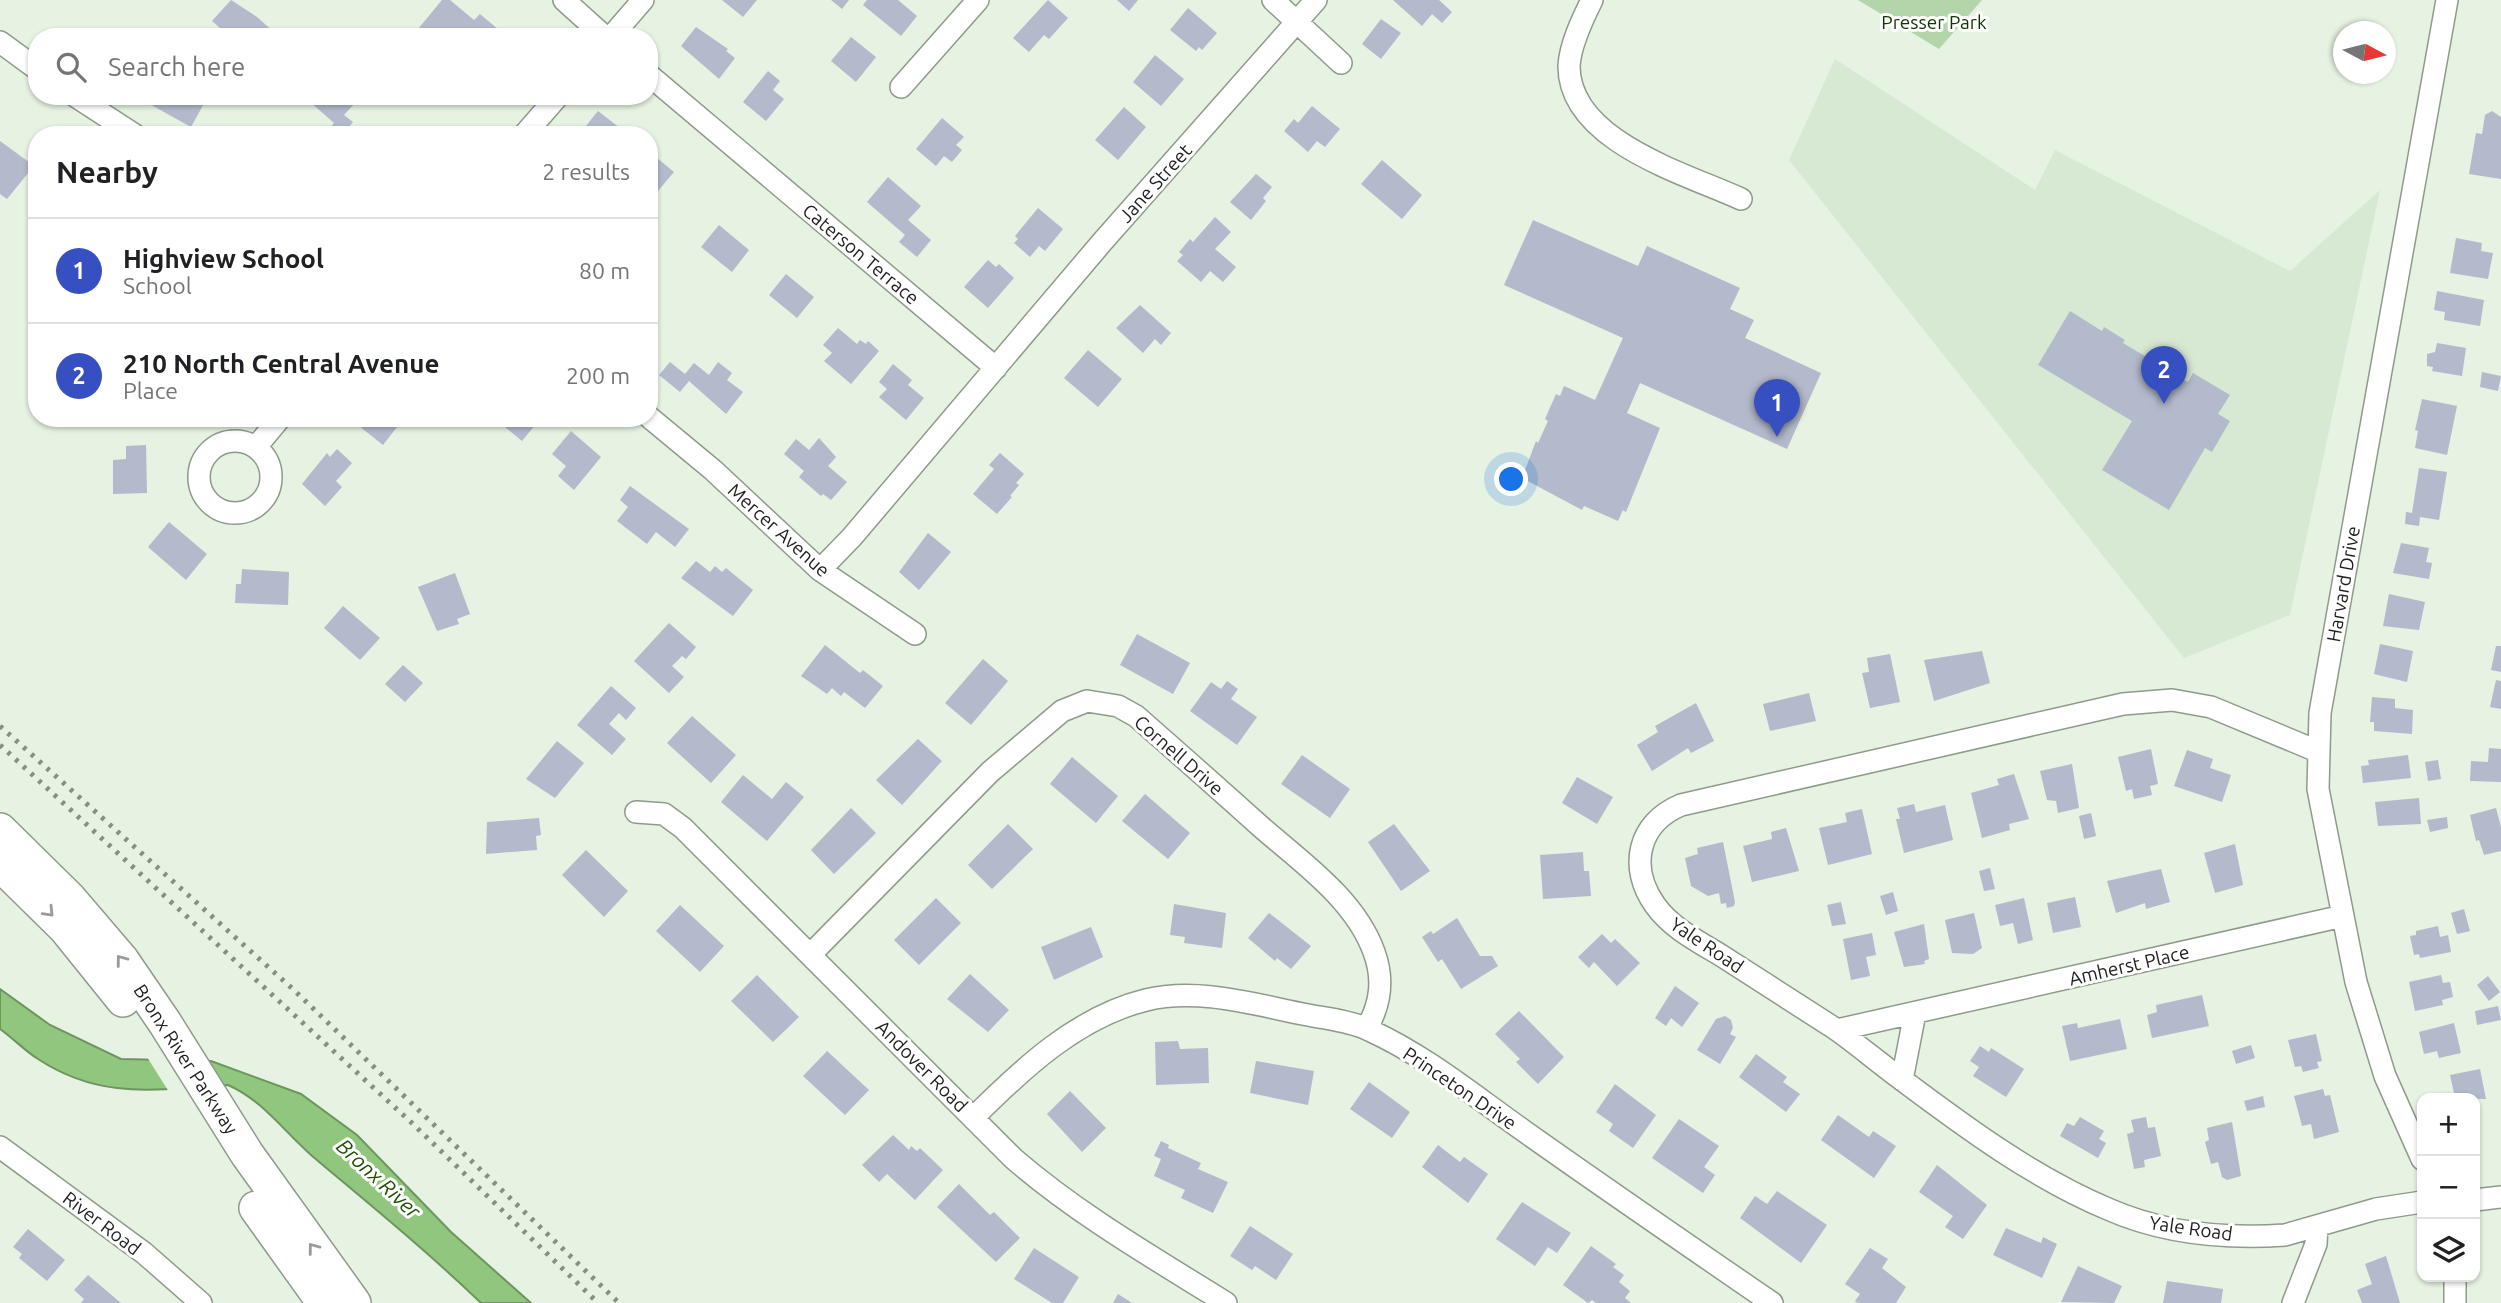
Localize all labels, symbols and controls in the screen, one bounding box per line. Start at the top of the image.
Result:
park label: Presser Park [1881,11,1987,33]
north arrow [2333,21,2396,84]
search box [28,28,658,105]
icon: search [52,48,90,86]
text: Search here [108,52,245,81]
street label: Jane Street [1114,139,1196,227]
text: Nearby [56,155,158,189]
text: 2 results [542,159,630,184]
street label: Caterson Terrace [799,199,923,309]
text: Highview School [123,244,324,273]
text: 1 [73,258,85,283]
text: 80 m [579,258,630,283]
text: School [123,273,192,298]
pin: 2 [2141,346,2187,404]
text: 210 North Central Avenue [123,349,439,378]
text: 2 [73,363,85,388]
text: 200 m [566,363,630,388]
text: Place [123,378,178,403]
pin: 1 [1754,379,1800,437]
your location [1494,462,1528,496]
street label: Mercer Avenue [724,479,834,581]
street label: Harvard Drive [2322,524,2364,644]
street label: Cornell Drive [1130,710,1228,800]
one-way arrow [40,903,53,916]
street label: Yale Road [1666,912,1748,978]
street label: Amherst Place [2067,940,2191,990]
one-way arrow [117,956,130,968]
street label: Bronx River Parkway [129,980,243,1138]
street label: Andover Road [872,1016,972,1116]
street label: Princeton Drive [1399,1042,1521,1134]
map controls [2417,1093,2480,1282]
button: + [2417,1093,2480,1156]
water label: Bronx River [332,1133,426,1223]
button: − [2417,1156,2480,1219]
street label: River Road [59,1187,145,1259]
street label: Yale Road [2148,1211,2234,1245]
button: layers [2417,1219,2480,1282]
one-way arrow [309,1244,322,1256]

